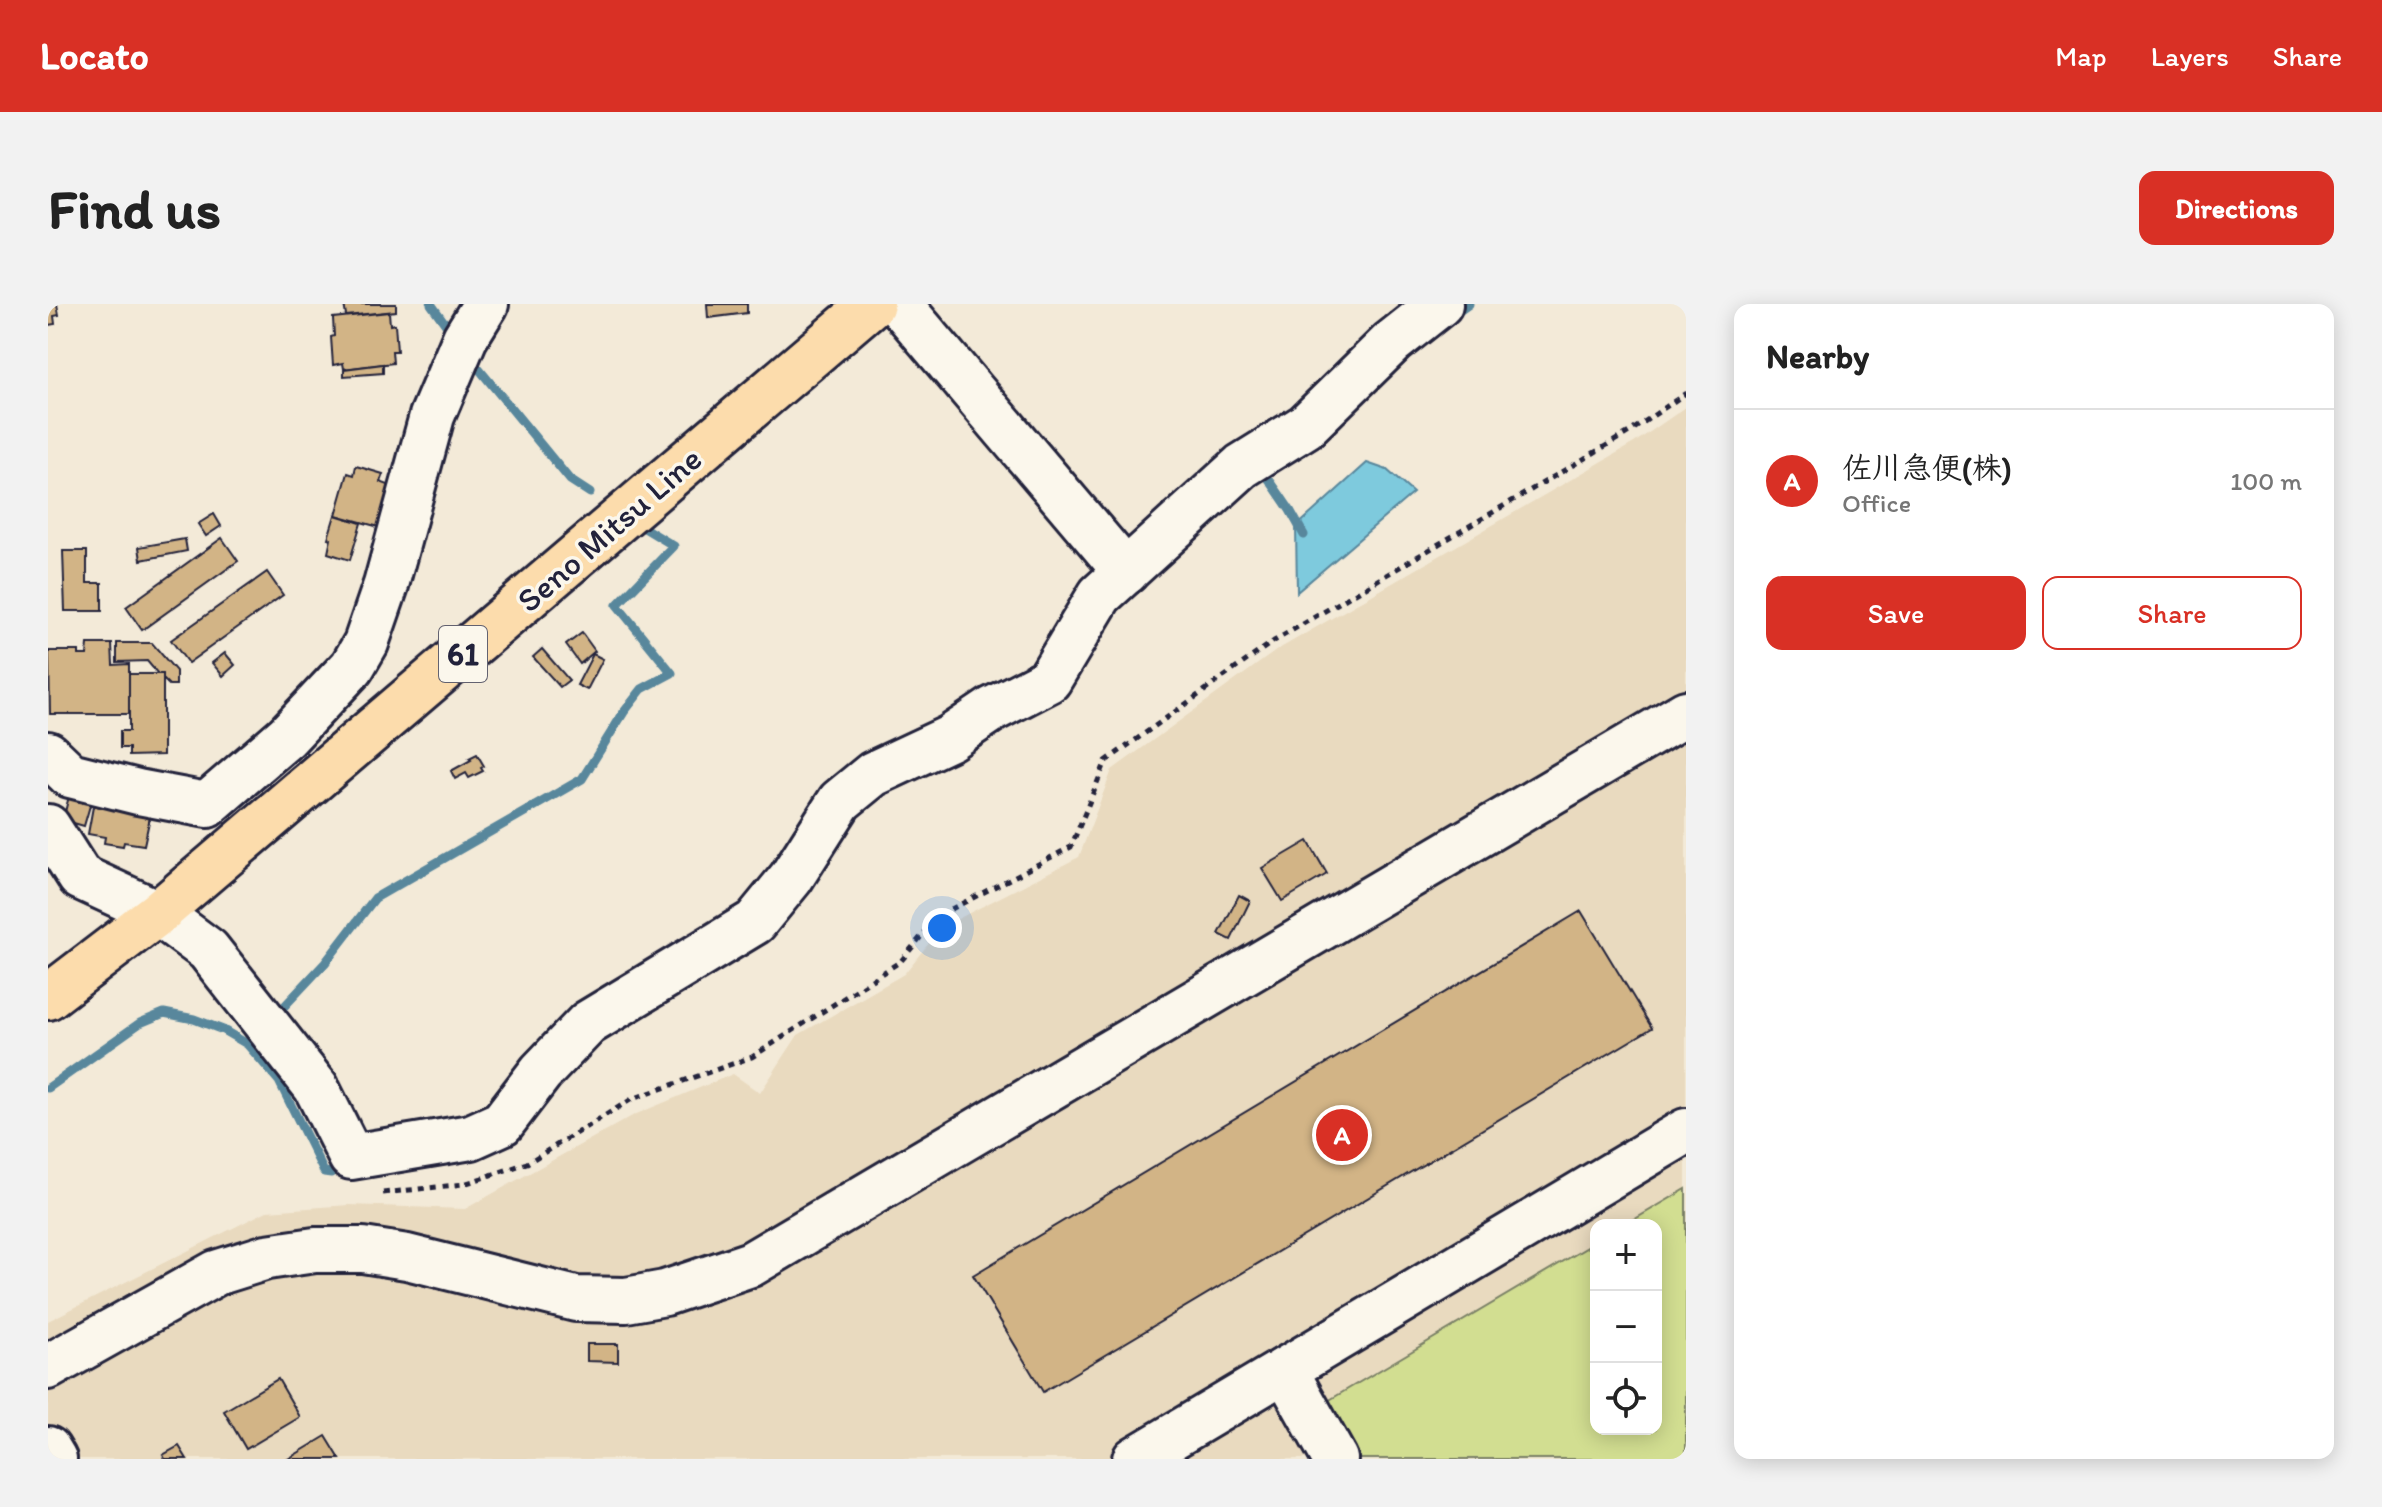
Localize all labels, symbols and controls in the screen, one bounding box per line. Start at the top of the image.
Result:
text: Locato [40,33,149,79]
text: Map [2055,39,2107,73]
text: Layers [2151,39,2229,73]
text: Share [2273,39,2342,73]
button: Directions [2139,171,2334,245]
text: Find us [48,175,221,242]
text: Nearby [1766,336,1869,377]
street label: Seno Mitsu Line [509,438,710,621]
text: 佐川急便(株) [1842,449,2012,486]
text: A [1784,465,1800,497]
text: 100 m [2230,465,2302,497]
text: Office [1842,487,1911,519]
button: Save [1766,576,2026,650]
button: Share [2042,576,2302,650]
road number: 61 [439,626,487,682]
your location [922,908,962,948]
pin: A [1316,1105,1368,1165]
map controls [1590,1219,1662,1435]
button: + [1590,1219,1662,1291]
button: − [1590,1291,1662,1363]
button: locate [1590,1363,1662,1435]

